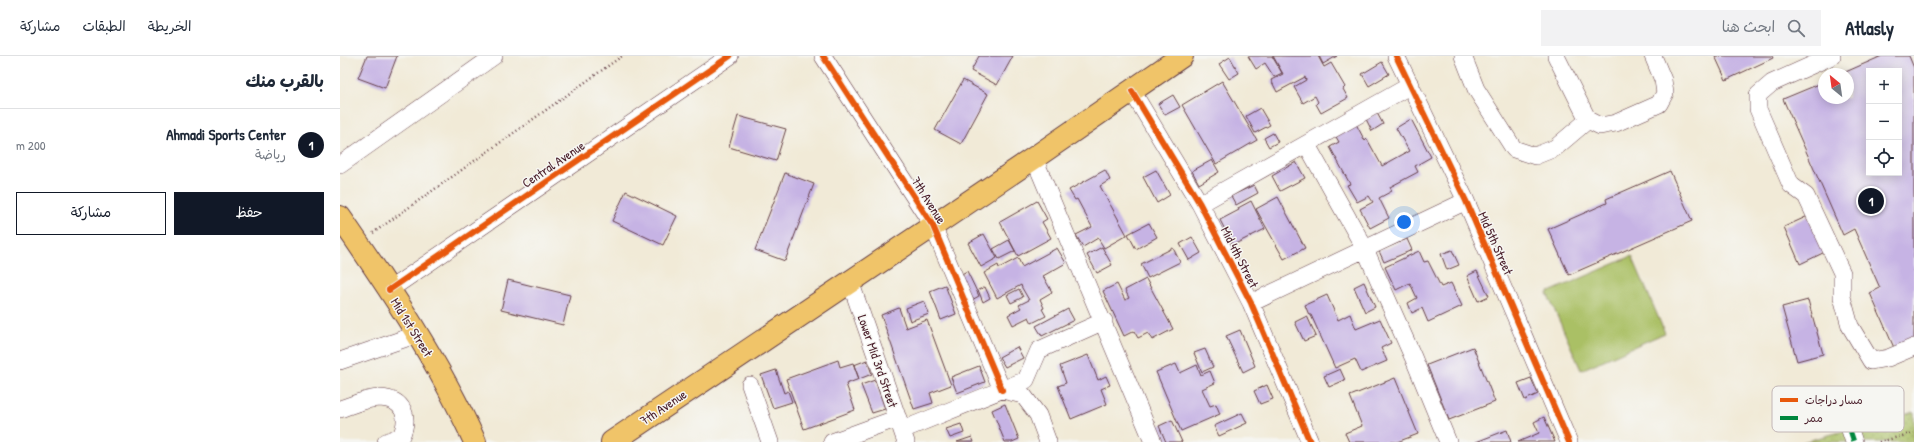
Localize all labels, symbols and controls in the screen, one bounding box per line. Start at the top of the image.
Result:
search box [1541,10,1821,46]
text: Atlasly [1845,15,1894,41]
text: مشاركة [20,16,60,35]
text: الطبقات [82,16,126,35]
text: الخريطة [148,16,191,35]
text: ابحث هنا [1722,16,1775,37]
icon: search [1785,17,1807,39]
north arrow [1818,68,1854,104]
map controls [1866,68,1902,176]
button: + [1866,68,1902,104]
text: بالقرب منك [246,69,324,92]
button: − [1866,104,1902,140]
text: Ahmadi Sports Center [166,124,286,145]
text: 200 m [16,136,46,154]
text: 1 [309,136,313,154]
street label: Central Avenue [518,136,588,192]
button: locate [1866,140,1902,176]
text: رياضة [255,145,286,163]
street label: 7th Avenue [908,173,950,227]
pin: 1 [1858,186,1884,216]
button: مشاركة [16,192,166,235]
button: حفظ [174,192,324,235]
street label: Mid 5th Street [1474,209,1518,278]
your location [1394,212,1414,232]
street label: Mid 4th Street [1217,223,1263,291]
street label: Mid 1st Street [387,294,437,360]
street label: Lower Mid 3rd Street [854,312,902,410]
street label: 7th Avenue [636,385,690,429]
legend [1772,386,1904,432]
text: مسار دراجات [1805,393,1863,407]
text: ممر [1804,411,1823,425]

